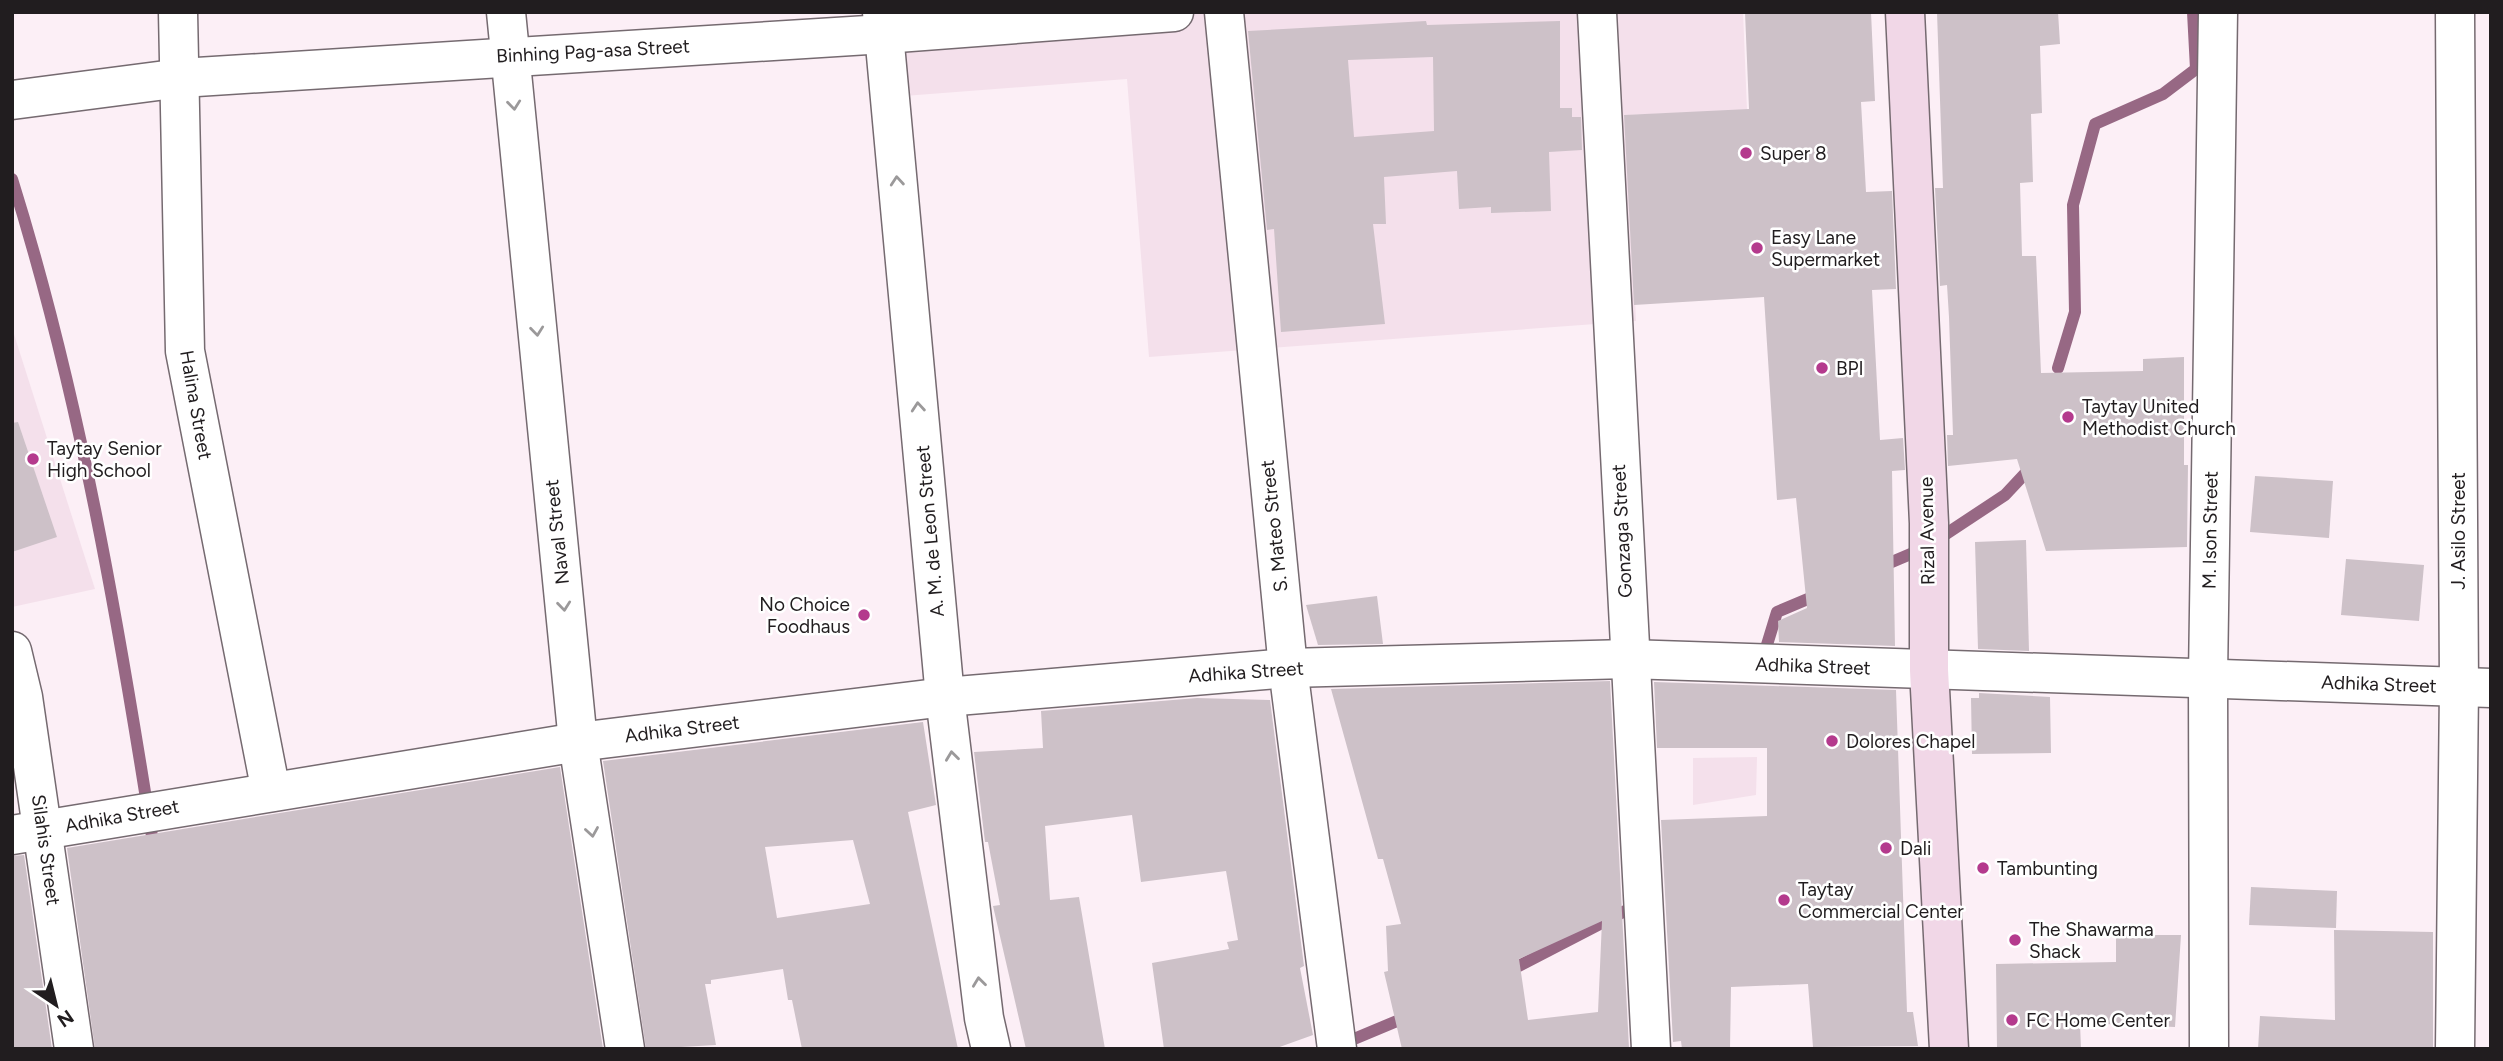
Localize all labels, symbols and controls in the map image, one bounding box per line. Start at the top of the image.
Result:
street label: Binhing Pag-asa Street [496,34,690,68]
one-way arrow [506,99,521,110]
place label: Super 8 [1760,142,1827,165]
marker: Super 8 [1738,145,1754,161]
one-way arrow [890,175,905,187]
place label: Easy Lane Supermarket [1771,226,1880,271]
marker: Easy Lane Supermarket [1749,240,1765,256]
one-way arrow [529,325,544,337]
street label: Halina Street [175,348,217,462]
place label: BPI [1836,357,1864,380]
marker: BPI [1814,360,1830,376]
place label: Taytay United Methodist Church [2082,395,2236,440]
one-way arrow [911,401,926,413]
marker: Taytay United Methodist Church [2060,409,2076,425]
place label: Taytay Senior High School [47,437,162,482]
street label: A. M. de Leon Street [911,444,949,618]
marker: Taytay Senior High School [25,451,41,467]
street label: S. Mateo Street [1256,459,1292,593]
street label: Gonzaga Street [1607,464,1637,598]
street label: M. Ison Street [2197,471,2223,589]
street label: J. Asilo Street [2447,472,2470,590]
street label: Rizal Avenue [1915,477,1939,585]
street label: Naval Street [540,478,574,586]
place label: No Choice Foodhaus [759,593,850,638]
one-way arrow [557,600,572,612]
marker: No Choice Foodhaus [856,607,872,623]
street label: Adhika Street [1755,652,1871,680]
street label: Adhika Street [1188,657,1304,687]
street label: Adhika Street [2321,670,2437,698]
street label: Adhika Street [623,711,741,747]
place label: Dolores Chapel [1846,730,1975,753]
marker: Dolores Chapel [1824,733,1840,749]
one-way arrow [945,750,960,761]
street label: Silahis Street [27,793,65,907]
street label: Adhika Street [63,795,181,837]
one-way arrow [584,826,599,838]
place label: Dali [1900,837,1931,860]
marker: Dali [1878,840,1894,856]
place label: Tambunting [1997,857,2098,880]
marker: Tambunting [1975,860,1991,876]
place label: Taytay Commercial Center [1798,878,1964,923]
marker: Taytay Commercial Center [1776,892,1792,908]
place label: The Shawarma Shack [2029,918,2154,963]
marker: The Shawarma Shack [2007,932,2023,948]
north arrow [21,970,91,1040]
one-way arrow [972,976,987,987]
text: N [53,1005,78,1032]
place label: FC Home Center [2026,1009,2170,1032]
marker: FC Home Center [2004,1012,2020,1028]

